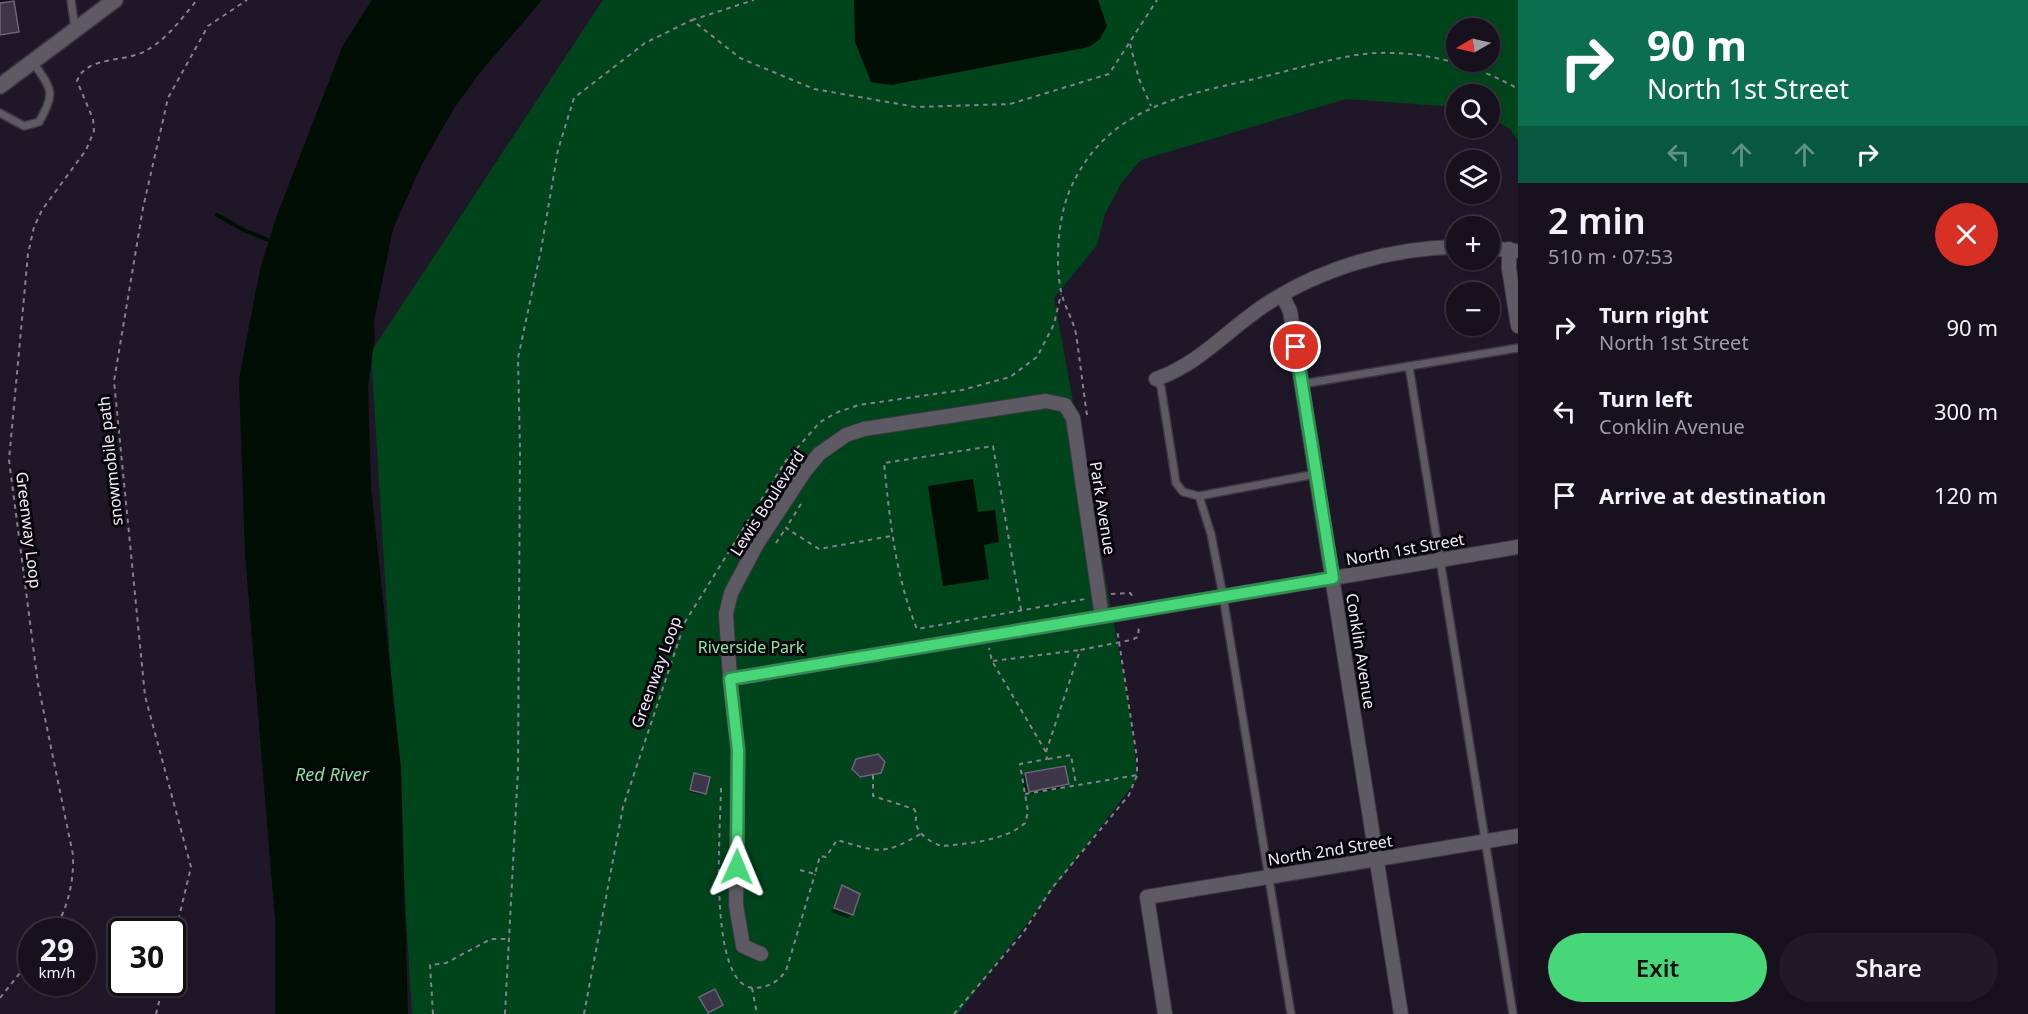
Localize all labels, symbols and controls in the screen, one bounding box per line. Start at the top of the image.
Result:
text: 90 m [1647,16,1747,73]
north arrow [1446,18,1500,72]
map controls [1446,18,1500,336]
icon: right [1548,24,1626,102]
text: North 1st Street [1647,70,1849,107]
button: search [1446,84,1500,138]
icon: left [1662,138,1695,171]
icon: ahead [1725,138,1758,171]
icon: ahead [1788,138,1821,171]
icon: right [1851,138,1884,171]
button: layers [1446,150,1500,204]
text: 2 min [1548,196,1646,245]
button: close [1935,203,1998,266]
button: + [1446,216,1500,270]
text: 510 m · 07:53 [1548,243,1673,270]
button: − [1446,282,1500,336]
text: Turn right [1599,299,1709,329]
icon: right [1548,311,1581,344]
text: 90 m [1947,312,1998,342]
pin [1270,321,1321,372]
text: North 1st Street [1599,329,1749,356]
icon: arrive [1279,330,1312,363]
text: Turn left [1599,383,1693,413]
street label: snowmobile path [92,395,128,527]
icon: left [1548,395,1581,428]
text: 300 m [1934,396,1998,426]
text: Conklin Avenue [1599,413,1745,440]
street label: Lewis Boulevard [725,446,809,560]
street label: Park Avenue [1085,460,1121,556]
street label: Greenway Loop [11,470,47,590]
icon: arrive [1548,479,1581,512]
text: Arrive at destination [1599,480,1826,510]
text: 120 m [1934,480,1998,510]
street label: North 1st Street [1344,528,1466,570]
street label: Conklin Avenue [1341,592,1381,710]
street label: Greenway Loop [626,613,686,731]
park label: Riverside Park [698,636,805,658]
water label: Red River [295,762,370,786]
street label: North 2nd Street [1266,829,1394,871]
position arrow [705,835,769,899]
speed limit sign: 30 [108,918,186,996]
text: 29 [40,929,74,970]
button: Exit [1548,933,1767,1002]
button: Share [1779,933,1998,1002]
text: km/h [39,962,75,982]

